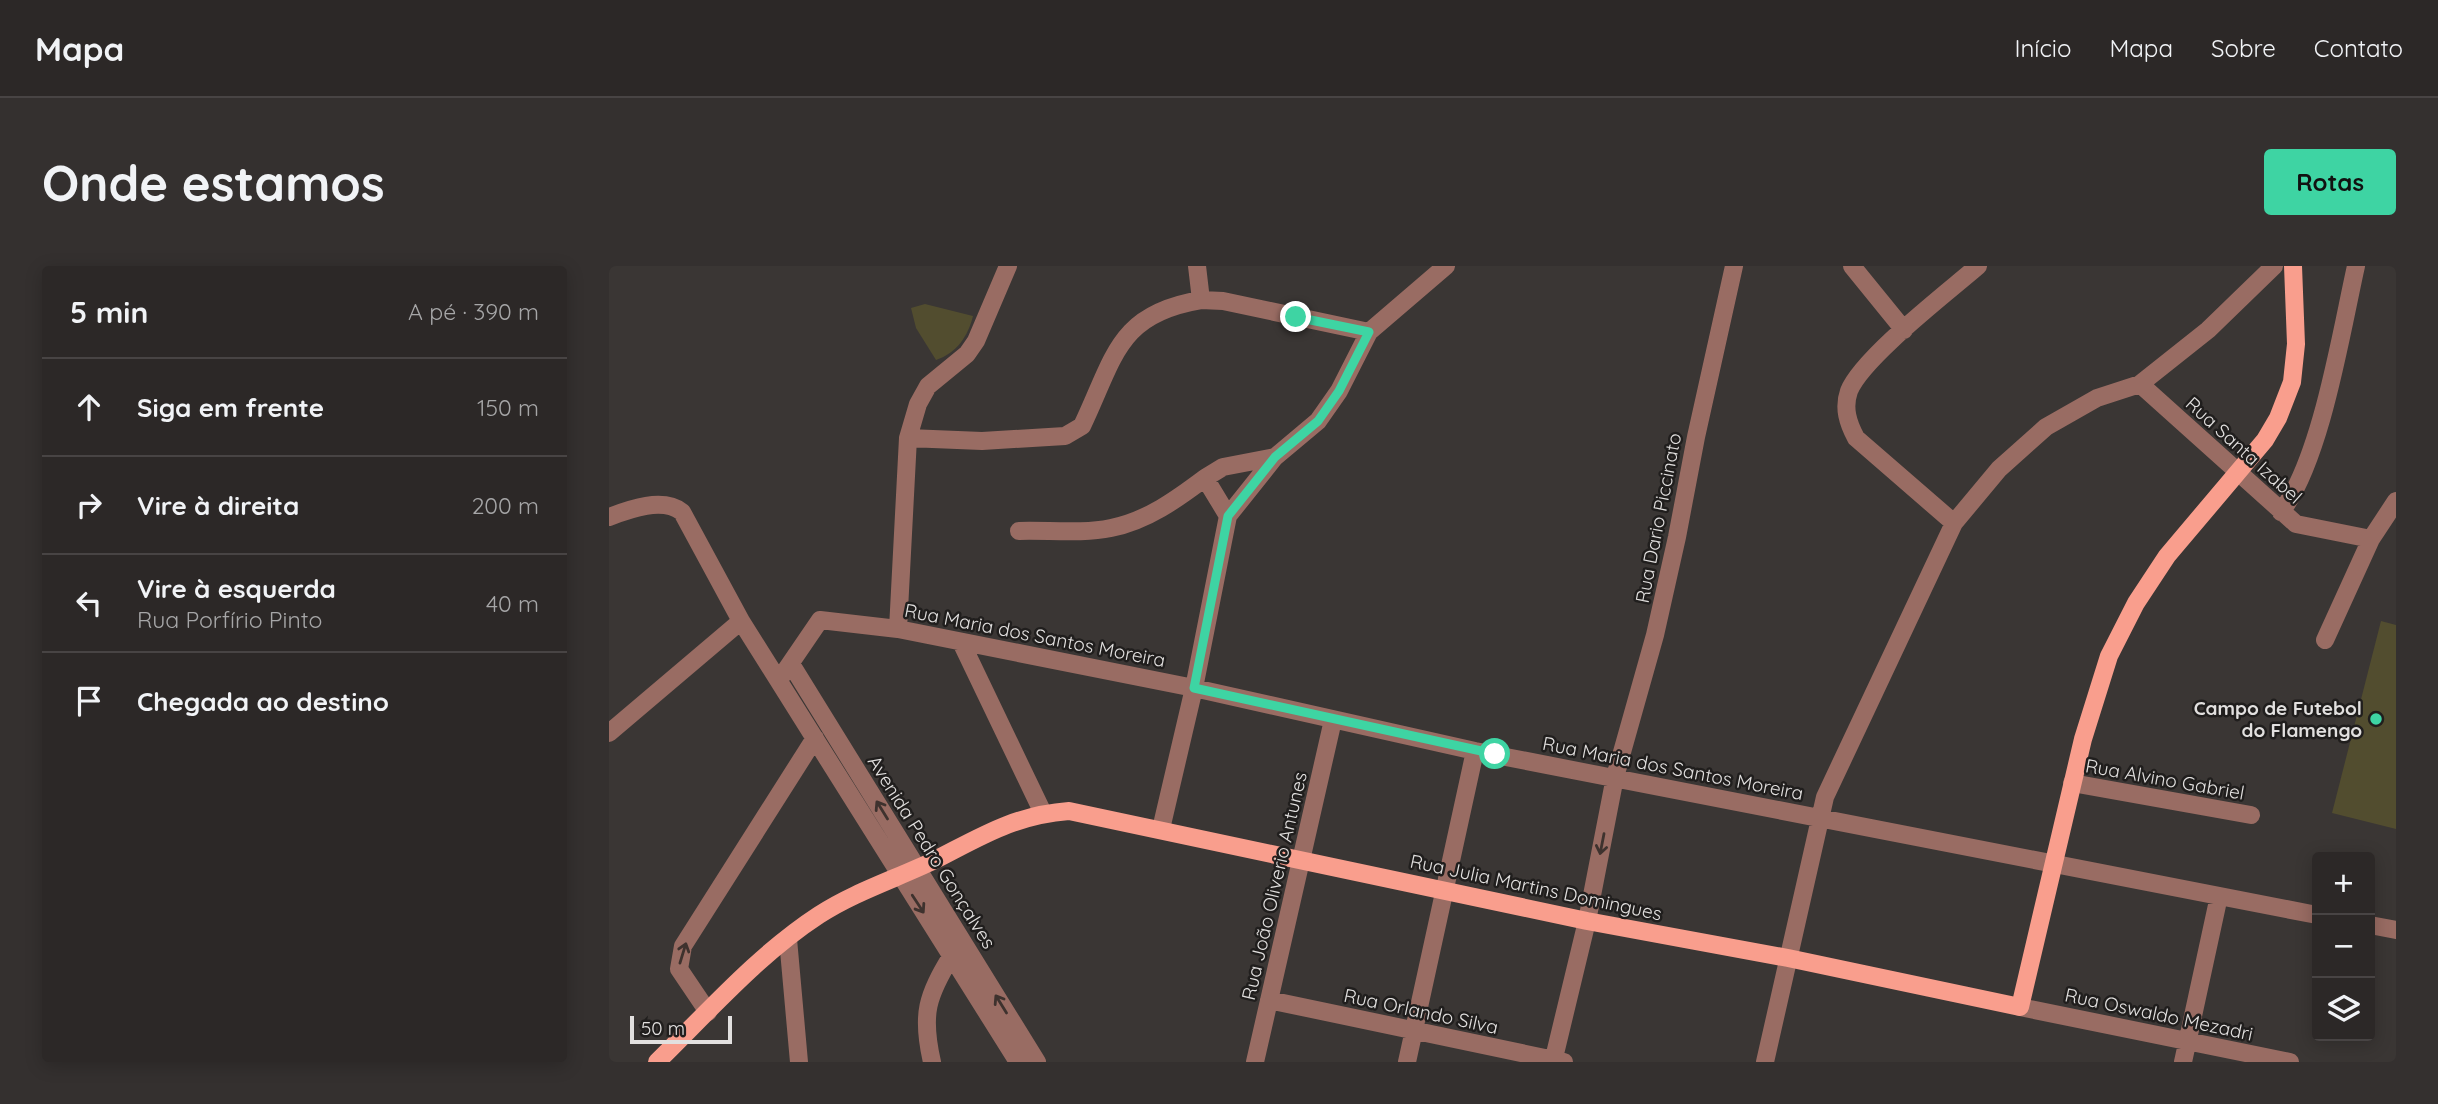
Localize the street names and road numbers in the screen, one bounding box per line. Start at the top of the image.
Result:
street label: Rua Santa Izabel [2181,391,2307,509]
street label: Rua Dario Piccinato [1630,431,1686,605]
street label: Rua Maria dos Santos Moreira [903,598,1167,672]
street label: Rua Maria dos Santos Moreira [1541,731,1805,805]
street label: Avenida Pedro Gonçalves [863,751,1001,953]
street label: Rua Alvino Gabriel [2084,753,2246,805]
street label: Rua João Oliverio Antunes [1236,769,1312,1002]
street label: Rua Julia Martins Domingues [1408,849,1664,925]
street label: Rua Oswaldo Mezadri [2063,982,2255,1046]
street label: Rua Orlando Silva [1342,983,1500,1039]

